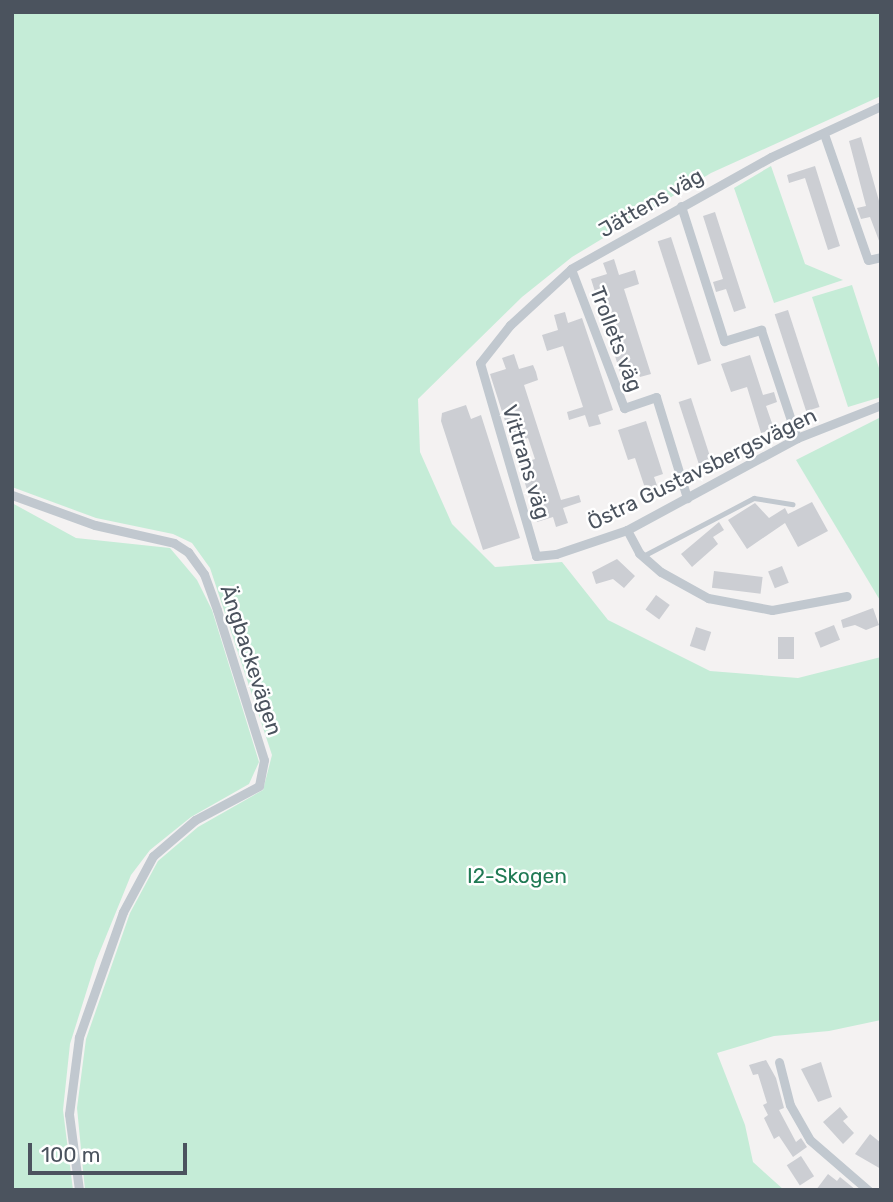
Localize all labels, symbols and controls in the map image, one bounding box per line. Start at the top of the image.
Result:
street label: Jättens väg [594,163,708,243]
street label: Trollets väg [584,282,648,396]
street label: Vittrans väg [497,402,555,522]
street label: Östra Gustavsbergsvägen [583,403,821,535]
street label: Ängbackevägen [215,582,287,738]
park label: I2-Skogen [467,863,567,889]
scale bar [32,1128,191,1172]
text: 100 m [41,1142,100,1167]

